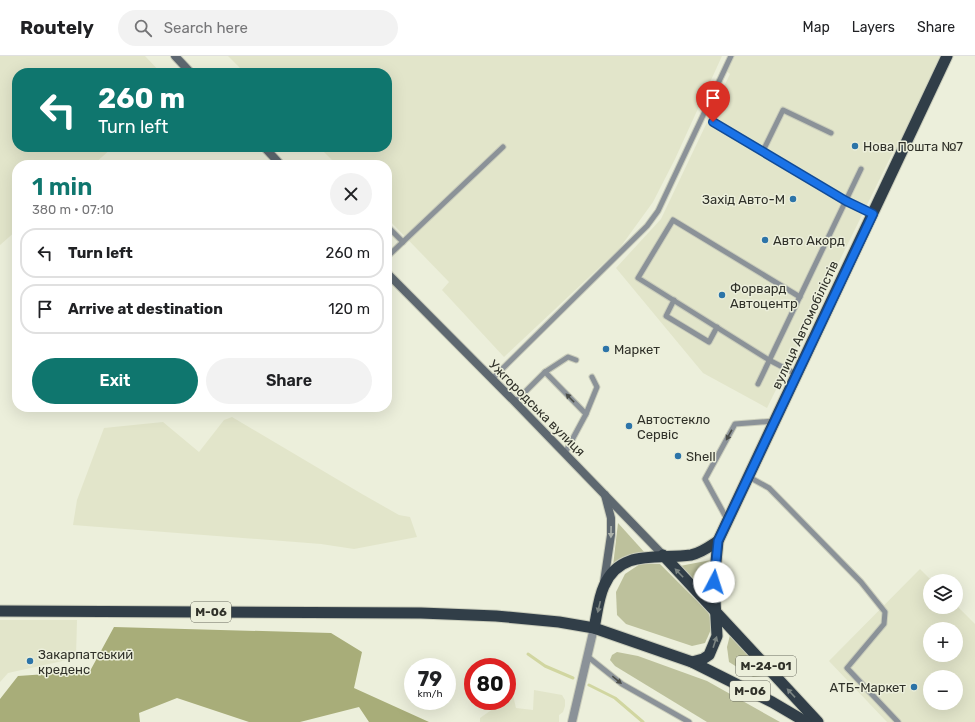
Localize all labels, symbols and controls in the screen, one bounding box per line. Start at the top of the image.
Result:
search box [118,10,398,46]
text: Routely [20,16,94,39]
icon: search [132,17,154,39]
text: Search here [164,19,248,37]
text: Map [803,19,830,36]
text: Layers [852,19,895,36]
text: Share [917,19,955,36]
pin [696,81,730,122]
text: 260 m [98,82,185,115]
icon: left [32,84,84,136]
icon: arrive [702,87,724,109]
text: Turn left [98,116,168,138]
place label: Нова Пошта №7 [863,139,963,154]
marker: Нова Пошта №7 [850,141,860,151]
text: 1 min [32,173,92,201]
button: close [330,173,372,215]
place label: Захід Авто-М [702,192,785,207]
marker: Захід Авто-М [788,194,798,204]
text: 380 m · 07:10 [32,202,114,217]
place label: Авто Акорд [773,233,845,248]
marker: Авто Акорд [760,235,770,245]
icon: left [34,242,56,264]
text: Turn left [68,244,133,262]
text: 260 m [326,244,370,262]
street label: вулиця Автомобілістів [769,258,841,392]
place label: Форвард Автоцентр [730,281,798,311]
marker: Форвард Автоцентр [717,290,727,300]
icon: arrive [34,298,56,320]
text: Arrive at destination [68,300,223,318]
text: 120 m [328,300,370,318]
place label: Маркет [614,342,660,357]
marker: Маркет [601,344,611,354]
street label: Ужгородська вулиця [486,357,588,459]
button: Exit [32,358,198,404]
button: Share [206,358,372,404]
one-way arrow [565,393,575,403]
place label: Автостекло Сервіс [637,412,710,442]
marker: Автостекло Сервіс [624,421,634,431]
one-way arrow [726,429,732,441]
place label: Shell [686,449,716,464]
marker: Shell [673,451,683,461]
one-way arrow [608,526,614,539]
position arrow [693,561,735,603]
one-way arrow [675,568,684,577]
map controls [923,574,963,710]
button: layers [923,574,963,614]
one-way arrow [595,601,601,613]
road number: М-06 [191,602,231,622]
button: + [923,622,963,662]
one-way arrow [712,636,718,648]
place label: Закарпатський креденс [38,647,133,677]
marker: Закарпатський креденс [25,656,35,666]
road number: М-24-01 [736,656,796,676]
speed limit sign: 80 [464,658,516,710]
text: 79 [418,667,442,691]
button: − [923,670,963,710]
one-way arrow [612,676,623,685]
place label: АТБ-Маркет [829,680,906,695]
road number: М-06 [730,681,770,701]
marker: АТБ-Маркет [909,682,919,692]
text: km/h [418,688,442,700]
one-way arrow [786,688,796,698]

